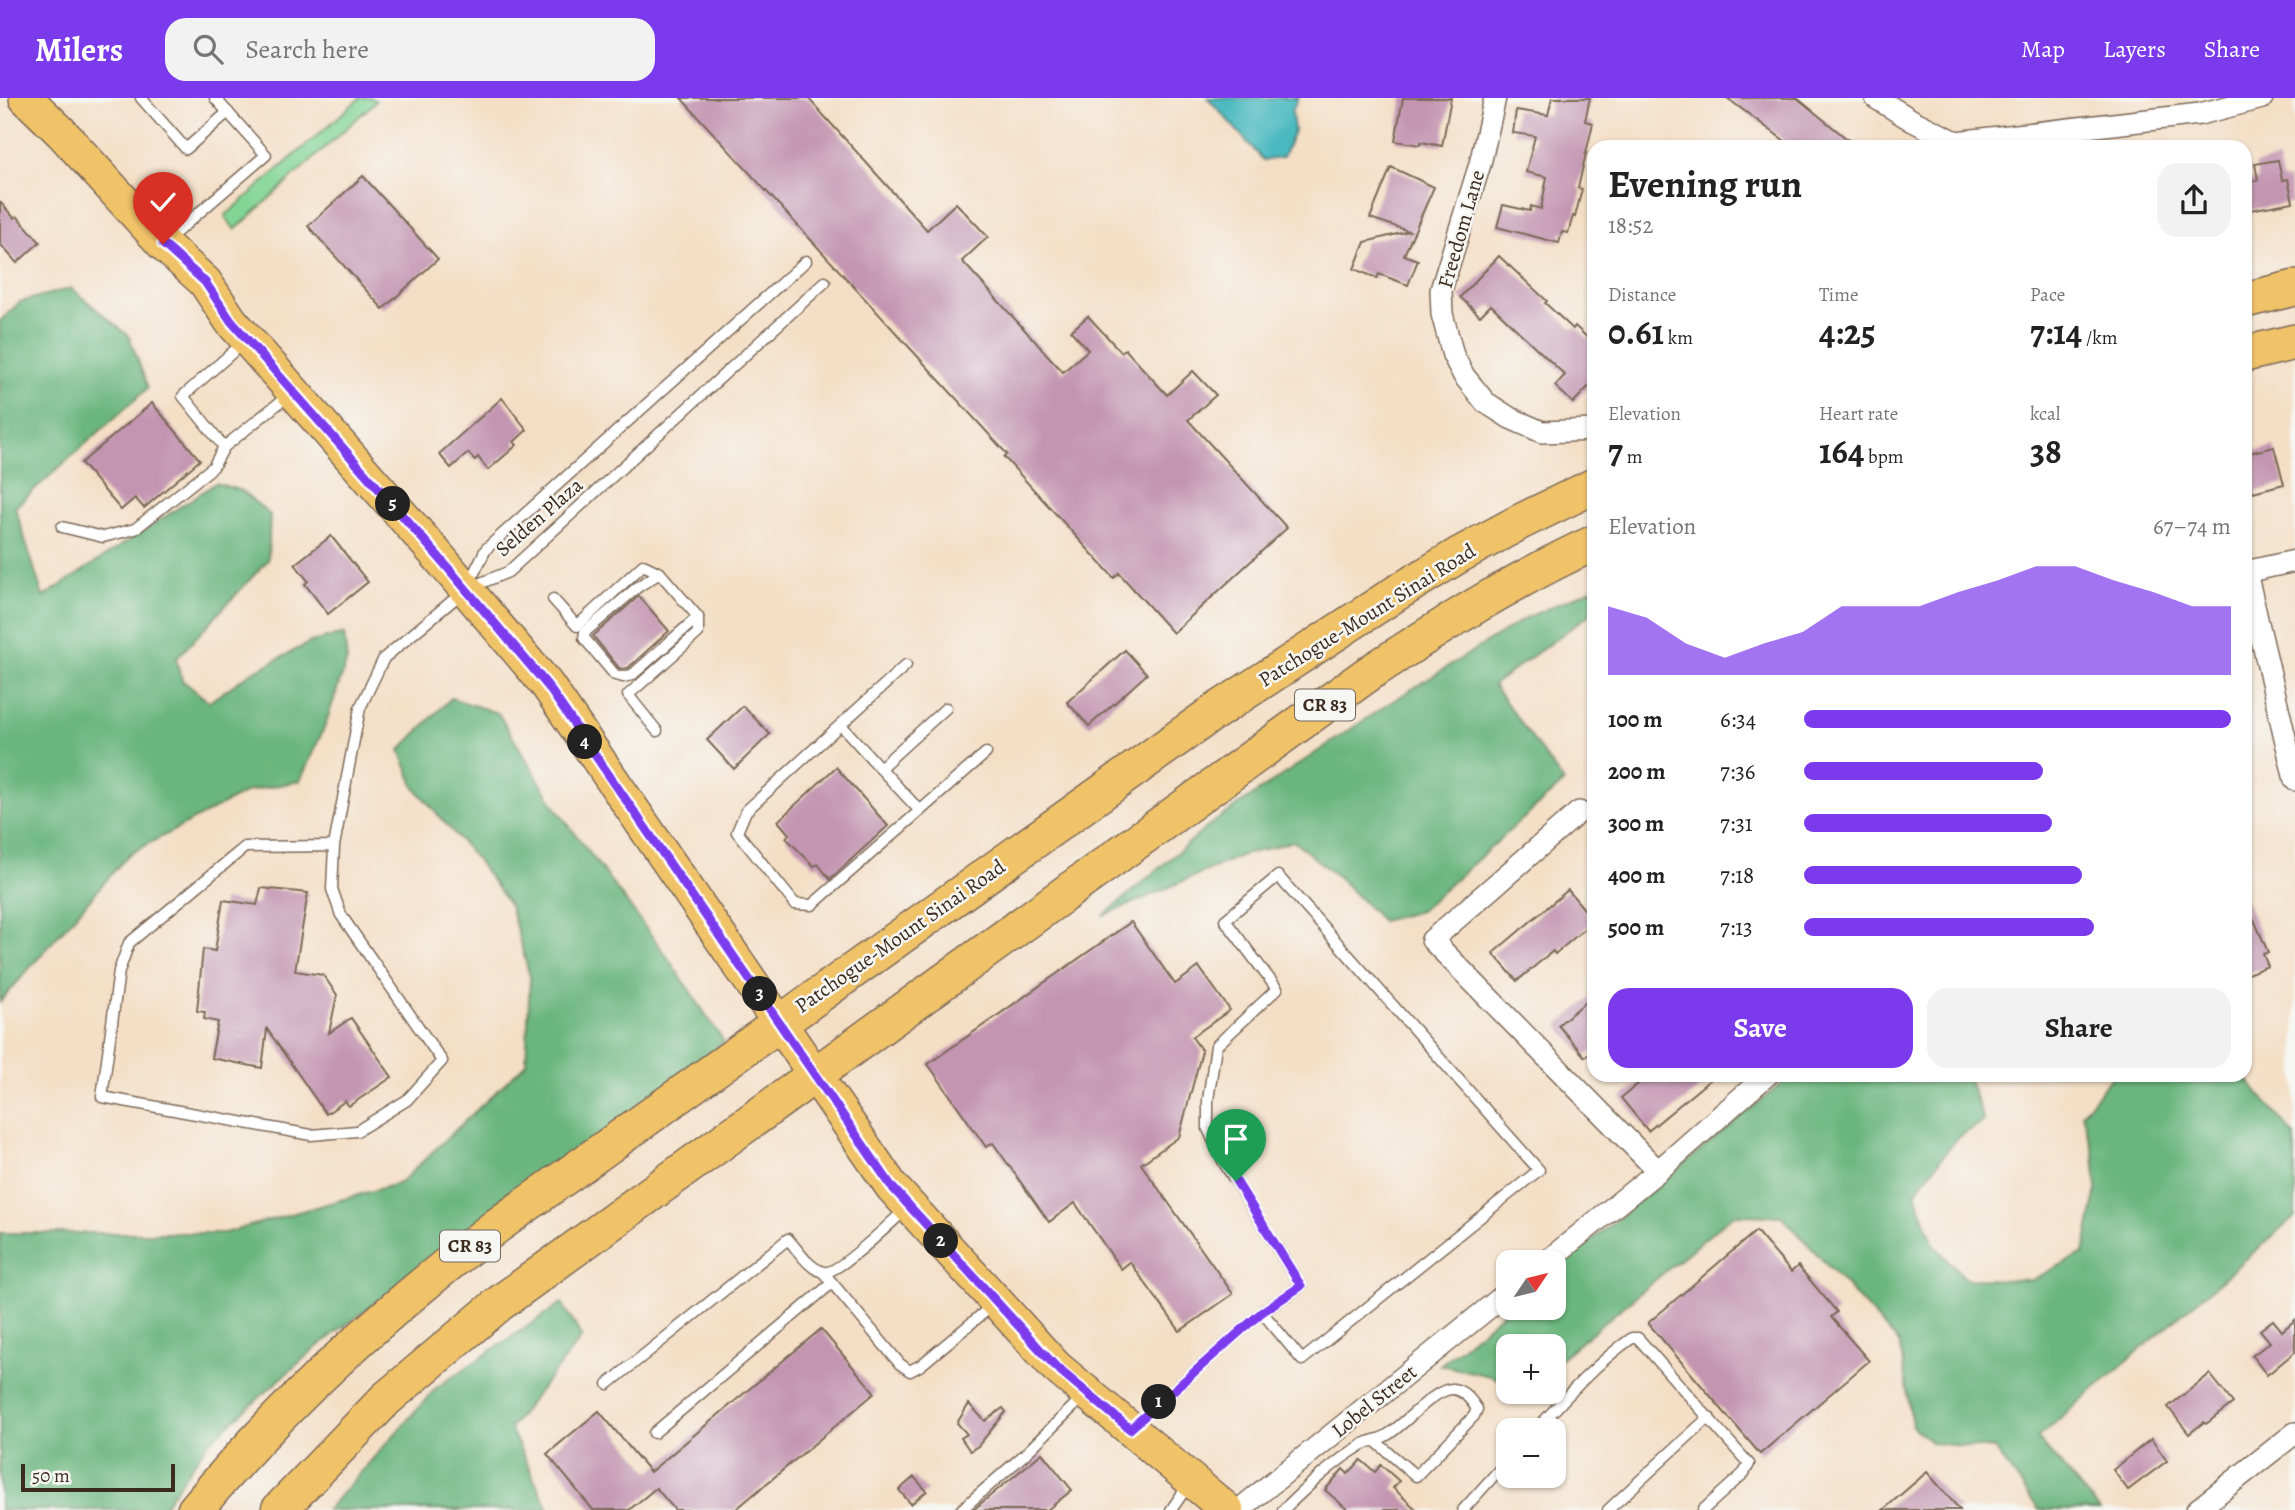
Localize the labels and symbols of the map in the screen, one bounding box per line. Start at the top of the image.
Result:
street label: Freedom Lane [1431,167,1491,291]
pin [133,172,193,244]
street label: Selden Plaza [489,471,589,563]
pin: 5 [376,486,410,522]
street label: Patchogue-Mount Sinai Road [1253,536,1481,693]
road number: CR 83 [1295,690,1355,720]
pin: 4 [568,724,602,760]
street label: Patchogue-Mount Sinai Road [789,852,1011,1019]
pin: 3 [742,976,778,1012]
pin [1206,1109,1266,1181]
pin: 2 [923,1224,958,1258]
road number: CR 83 [440,1230,500,1262]
north arrow [1496,1250,1566,1320]
street label: Lobel Street [1326,1358,1423,1444]
pin: 1 [1142,1384,1176,1420]
scale bar [21,1461,175,1493]

